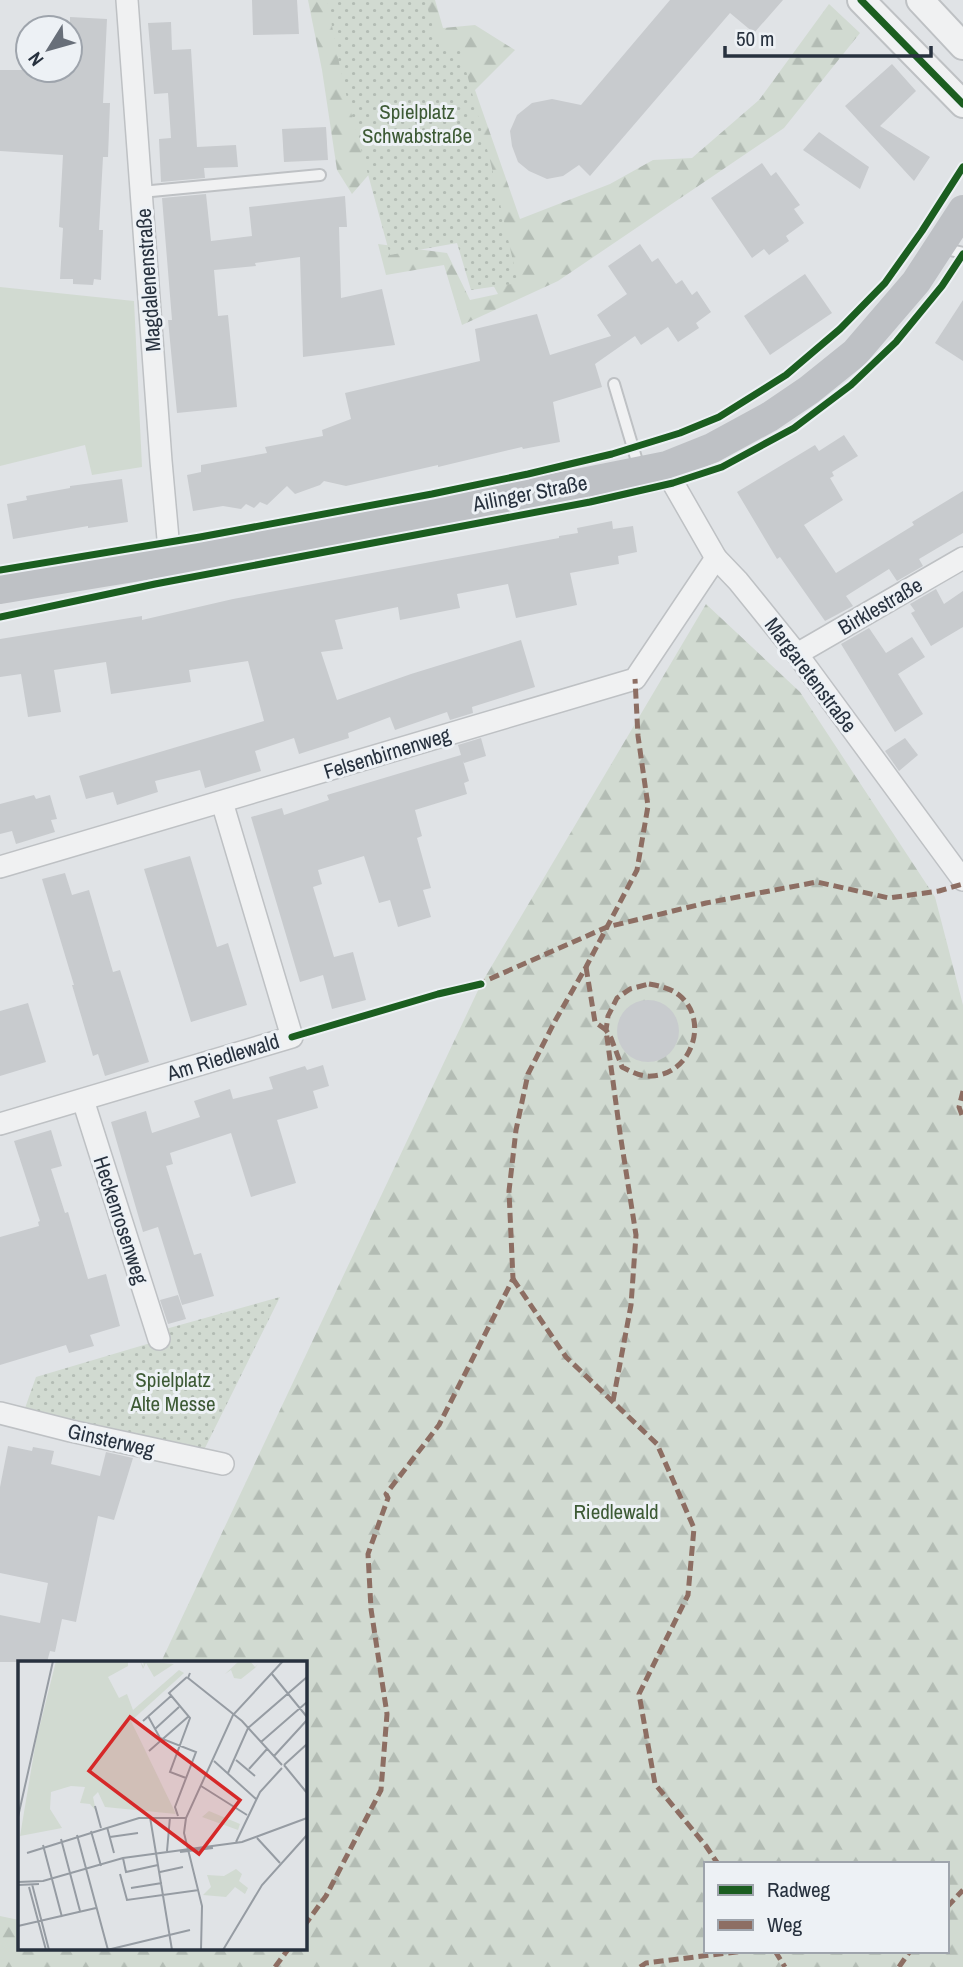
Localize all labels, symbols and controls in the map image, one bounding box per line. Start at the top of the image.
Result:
north arrow [14,14,84,84]
scale bar [725,14,932,58]
text: 50 m [736,24,774,53]
text: N [22,47,49,72]
park label: Spielplatz Schwabstraße [362,97,472,150]
street label: Magdalenenstraße [129,207,167,353]
street label: Ailinger Straße [469,468,590,518]
street label: Birklestraße [833,570,927,642]
street label: Margaretenstraße [758,612,864,738]
street label: Felsenbirnenweg [320,720,454,786]
street label: Am Riedlewald [162,1026,283,1088]
street label: Heckenrosenweg [87,1152,155,1288]
park label: Spielplatz Alte Messe [129,1365,216,1418]
street label: Ginsterweg [65,1416,158,1464]
park label: Riedlewald [573,1497,659,1526]
inset map [18,1661,306,1950]
legend [704,1862,949,1953]
text: Radweg [767,1875,831,1904]
text: Weg [767,1910,803,1939]

